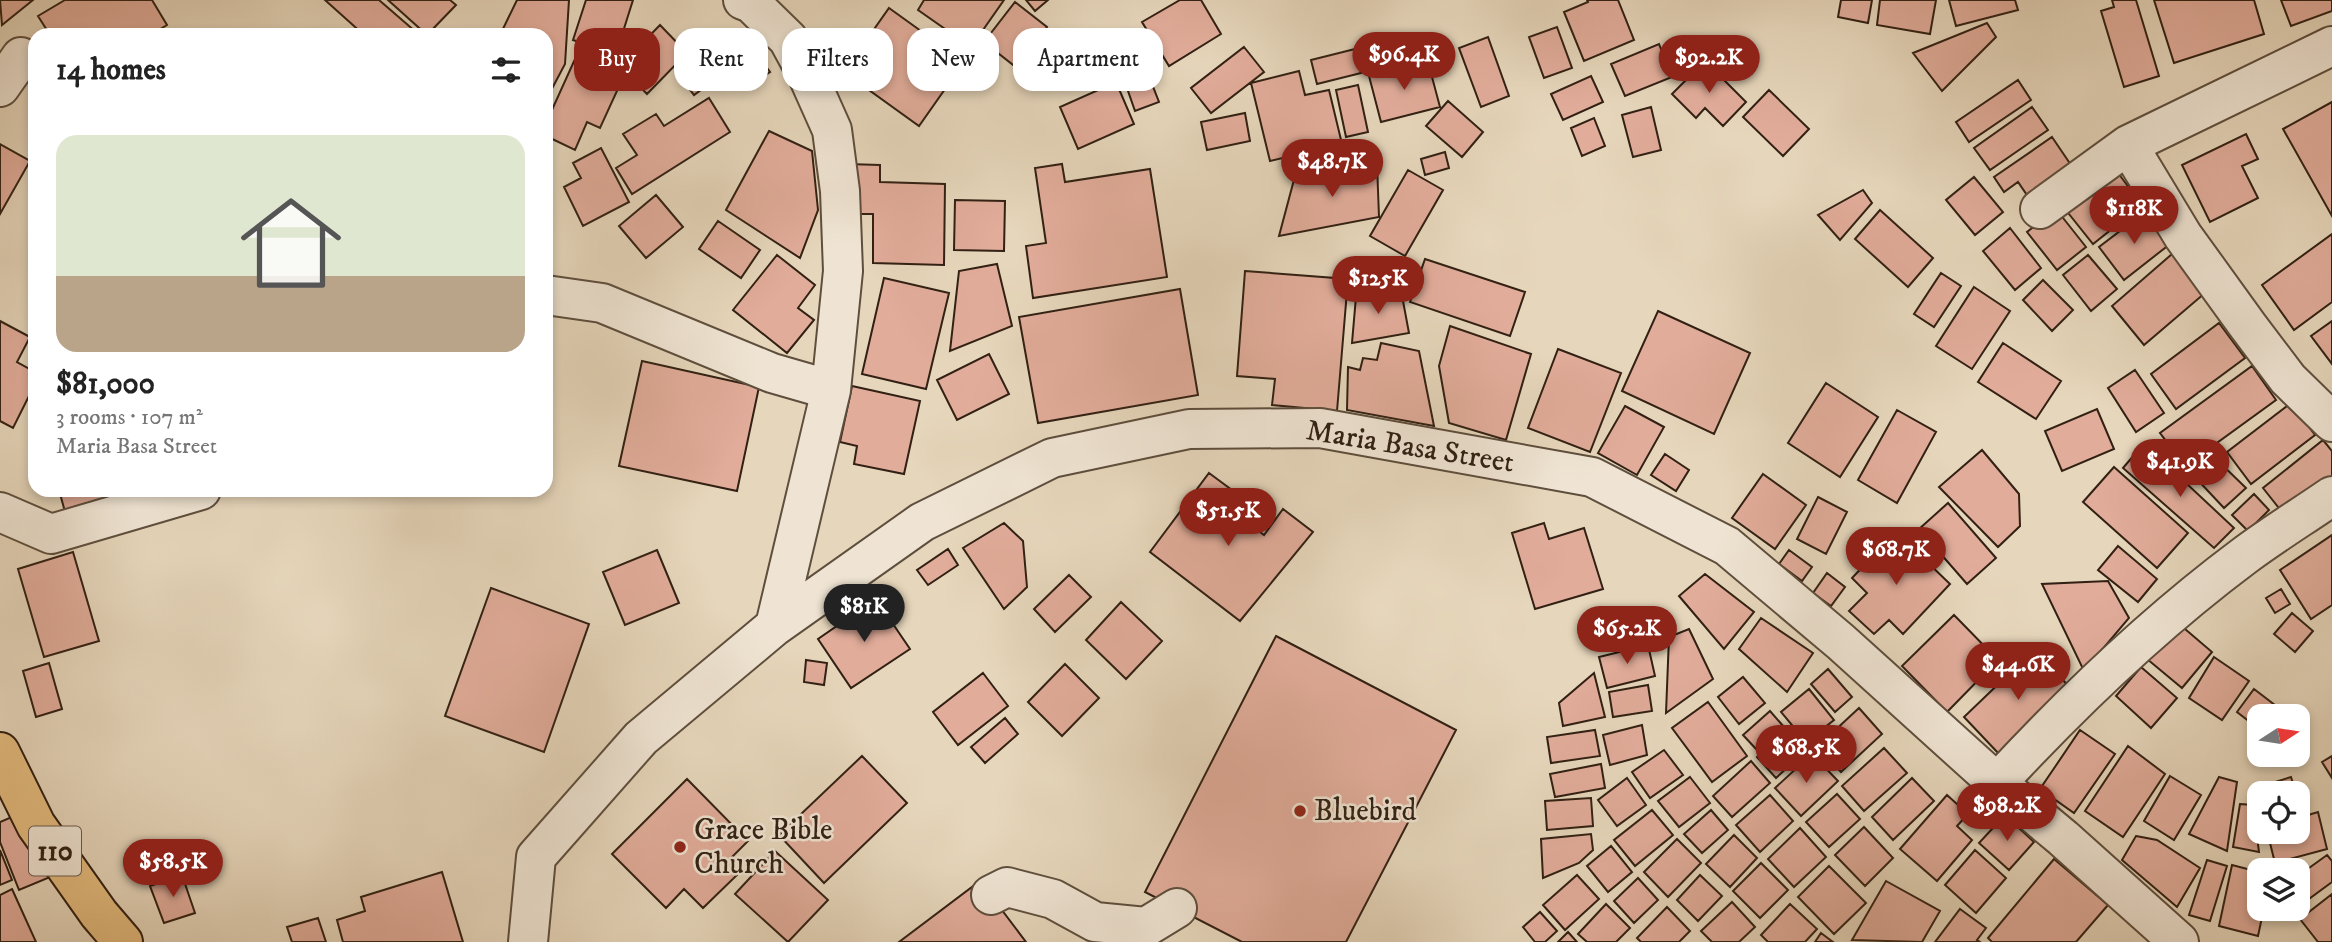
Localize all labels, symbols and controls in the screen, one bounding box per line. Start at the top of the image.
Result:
chip: Buy [574,28,660,91]
chip: Rent [674,28,768,91]
chip: Filters [782,28,893,91]
chip: New [907,28,999,91]
chip: Apartment [1013,28,1163,91]
pin: $96.4K [1347,32,1461,92]
pin: $92.2K [1652,36,1766,95]
text: $96.4K [1368,40,1440,69]
text: $92.2K [1675,43,1743,72]
icon: filters [487,51,525,89]
text: 14 homes [56,52,166,89]
pin: $48.7K [1275,140,1389,199]
text: $48.7K [1297,147,1367,176]
icon: home [228,180,354,306]
pin: $118K [2085,187,2183,246]
text: $118K [2105,194,2163,223]
pin: $125K [1329,256,1427,316]
text: $125K [1348,264,1408,293]
text: $81,000 [56,366,155,403]
text: 3 rooms · 107 m² [56,403,203,432]
street label: Maria Basa Street [1303,412,1517,482]
text: Maria Basa Street [56,432,217,461]
pin: $41.9K [2123,440,2237,499]
text: $41.9K [2146,447,2214,476]
pin: $51.5K [1171,489,1285,548]
text: $51.5K [1195,496,1261,525]
pin: $68.7K [1839,528,1953,587]
text: $68.7K [1862,535,1930,564]
pin: $81K [823,584,905,644]
text: $81K [840,592,888,621]
pin: $65.2K [1570,606,1684,666]
text: $65.2K [1593,614,1661,643]
pin: $44.6K [1961,642,2075,702]
text: $44.6K [1981,650,2055,679]
north arrow [2247,704,2310,766]
map controls [2247,704,2310,921]
pin: $68.5K [1749,726,1863,785]
text: $68.5K [1772,733,1840,762]
button: locate [2247,781,2310,844]
pin: $98.2K [1950,784,2064,843]
text: $98.2K [1973,791,2041,820]
place label: Bluebird [1314,793,1416,830]
marker: Bluebird [1292,803,1308,819]
place label: Grace Bible Church [694,812,832,883]
road number: 110 [29,826,81,876]
pin: $58.5K [116,839,230,899]
marker: Grace Bible Church [672,839,688,855]
text: $58.5K [139,847,207,876]
button: layers [2247,858,2310,921]

